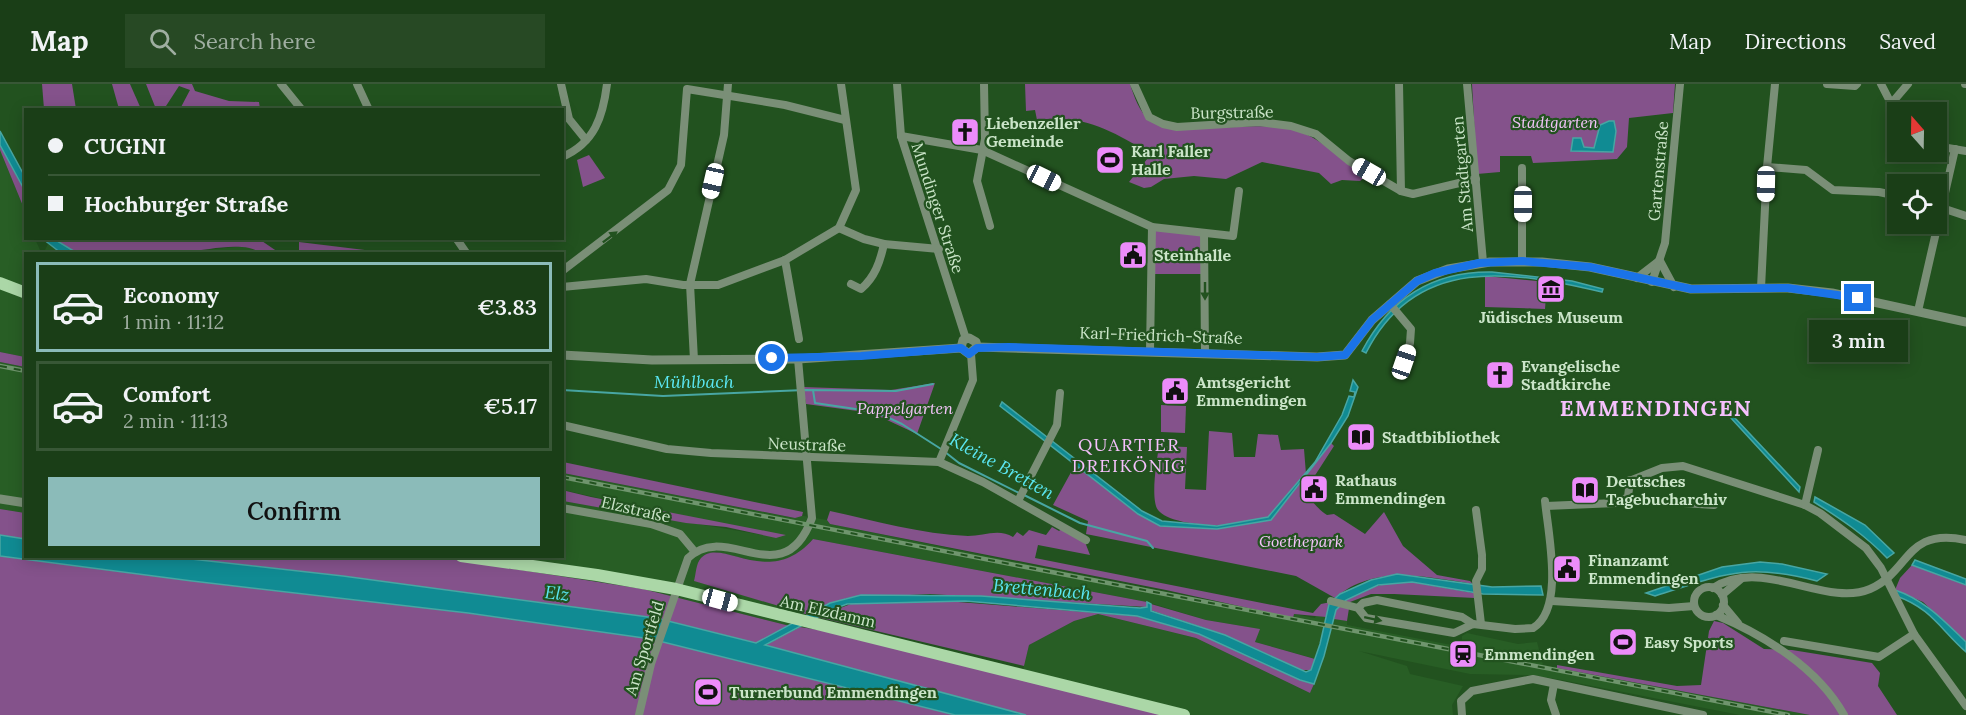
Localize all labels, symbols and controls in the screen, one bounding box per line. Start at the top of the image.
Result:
search box [125,14,545,68]
text: Map [30,23,89,59]
icon: search [146,25,179,58]
text: Search here [194,27,316,55]
text: Map [1669,28,1712,55]
text: Directions [1745,28,1846,55]
text: Saved [1879,28,1936,55]
street label: Burgstraße [1190,101,1274,123]
north arrow [1887,102,1947,162]
map controls [1887,102,1947,234]
park label: Stadtgarten [1512,112,1598,132]
place label: Liebenzeller Gemeinde [986,113,1081,151]
street label: Am Stadtgarten [1447,115,1477,234]
church icon: Liebenzeller Gemeinde [949,116,981,148]
street label: Gartenstraße [1644,120,1672,222]
text: CUGINI [84,132,166,160]
street label: Mundinger Straße [907,140,969,276]
place label: Karl Faller Halle [1131,141,1211,179]
sports icon: Karl Faller Halle [1094,144,1126,176]
car [1349,155,1389,189]
car [700,161,726,201]
car [1024,162,1064,194]
car [1757,166,1775,202]
button: locate [1887,174,1947,234]
car [1514,186,1532,222]
text: Hochburger Straße [84,190,288,218]
one-way arrow [602,231,617,243]
public building icon: Steinhalle [1117,239,1149,271]
place label: Steinhalle [1154,245,1231,265]
museum icon: Jüdisches Museum [1535,273,1567,305]
icon: car [51,280,105,334]
text: Economy [123,281,219,309]
one-way arrow [1200,282,1210,301]
route end [1844,284,1871,311]
text: €3.83 [477,293,537,321]
place label: Jüdisches Museum [1479,307,1623,327]
text: 1 min · 11:12 [123,309,224,334]
callout: 3 min [1808,319,1908,361]
street label: Karl-Friedrich-Straße [1079,322,1243,348]
text: 3 min [1832,328,1885,353]
car [1390,342,1418,382]
route start [758,344,785,371]
place label: Evangelische Stadtkirche [1521,356,1620,394]
church icon: Evangelische Stadtkirche [1484,359,1516,391]
water label: Mühlbach [654,370,735,393]
place label: Amtsgericht Emmendingen [1196,372,1307,410]
public building icon: Amtsgericht Emmendingen [1159,375,1191,407]
icon: car [51,379,105,433]
text: Comfort [123,380,211,408]
text: €5.17 [484,392,537,420]
district label: EMMENDINGEN [1560,394,1752,422]
park label: Pappelgarten [857,398,953,418]
text: 2 min · 11:13 [123,408,228,433]
library icon: Stadtbibliothek [1345,421,1377,453]
place label: Stadtbibliothek [1382,427,1500,447]
water label: Kleine Bretten [946,428,1058,504]
street label: Neustraße [767,433,847,455]
district label: QUARTIER DREIKÖNIG [1072,433,1186,477]
place label: Rathaus Emmendingen [1335,470,1446,508]
place label: Deutsches Tagebucharchiv [1606,471,1727,509]
public building icon: Rathaus Emmendingen [1298,473,1330,505]
library icon: Deutsches Tagebucharchiv [1569,474,1601,506]
button: Confirm [48,477,540,546]
street label: Elzstraße [599,491,673,527]
park label: Goethepark [1259,531,1343,551]
place label: Finanzamt Emmendingen [1588,550,1699,588]
public building icon: Finanzamt Emmendingen [1551,553,1583,585]
water label: Brettenbach [992,573,1093,605]
water label: Elz [543,580,571,606]
car [700,587,740,613]
street label: Am Elzdamm [777,590,878,632]
street label: Am Sportfeld [620,598,668,699]
one-way arrow [1364,615,1383,624]
sports icon: Easy Sports [1607,626,1639,658]
place label: Easy Sports [1644,632,1734,652]
station icon: Emmendingen [1447,638,1479,670]
place label: Emmendingen [1484,644,1595,664]
sports icon: Turnerbund Emmendingen [692,676,724,708]
place label: Turnerbund Emmendingen [729,682,937,702]

